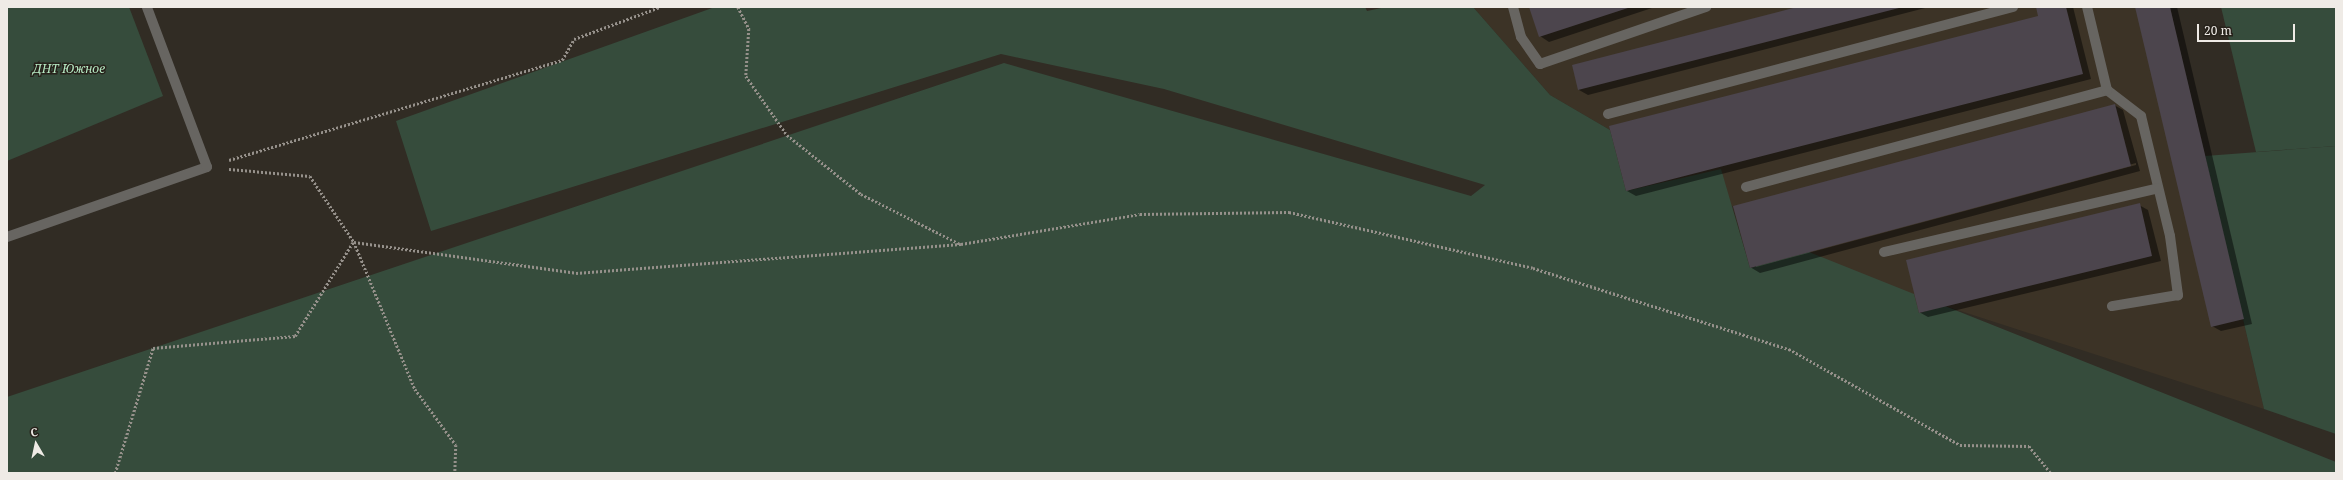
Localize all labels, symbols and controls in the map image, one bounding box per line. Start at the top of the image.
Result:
scale bar [2199,16,2297,42]
text: 20 m [2204,22,2232,39]
park label: ДНТ Южное [33,62,105,76]
north arrow [16,424,56,464]
text: С [29,424,39,440]

